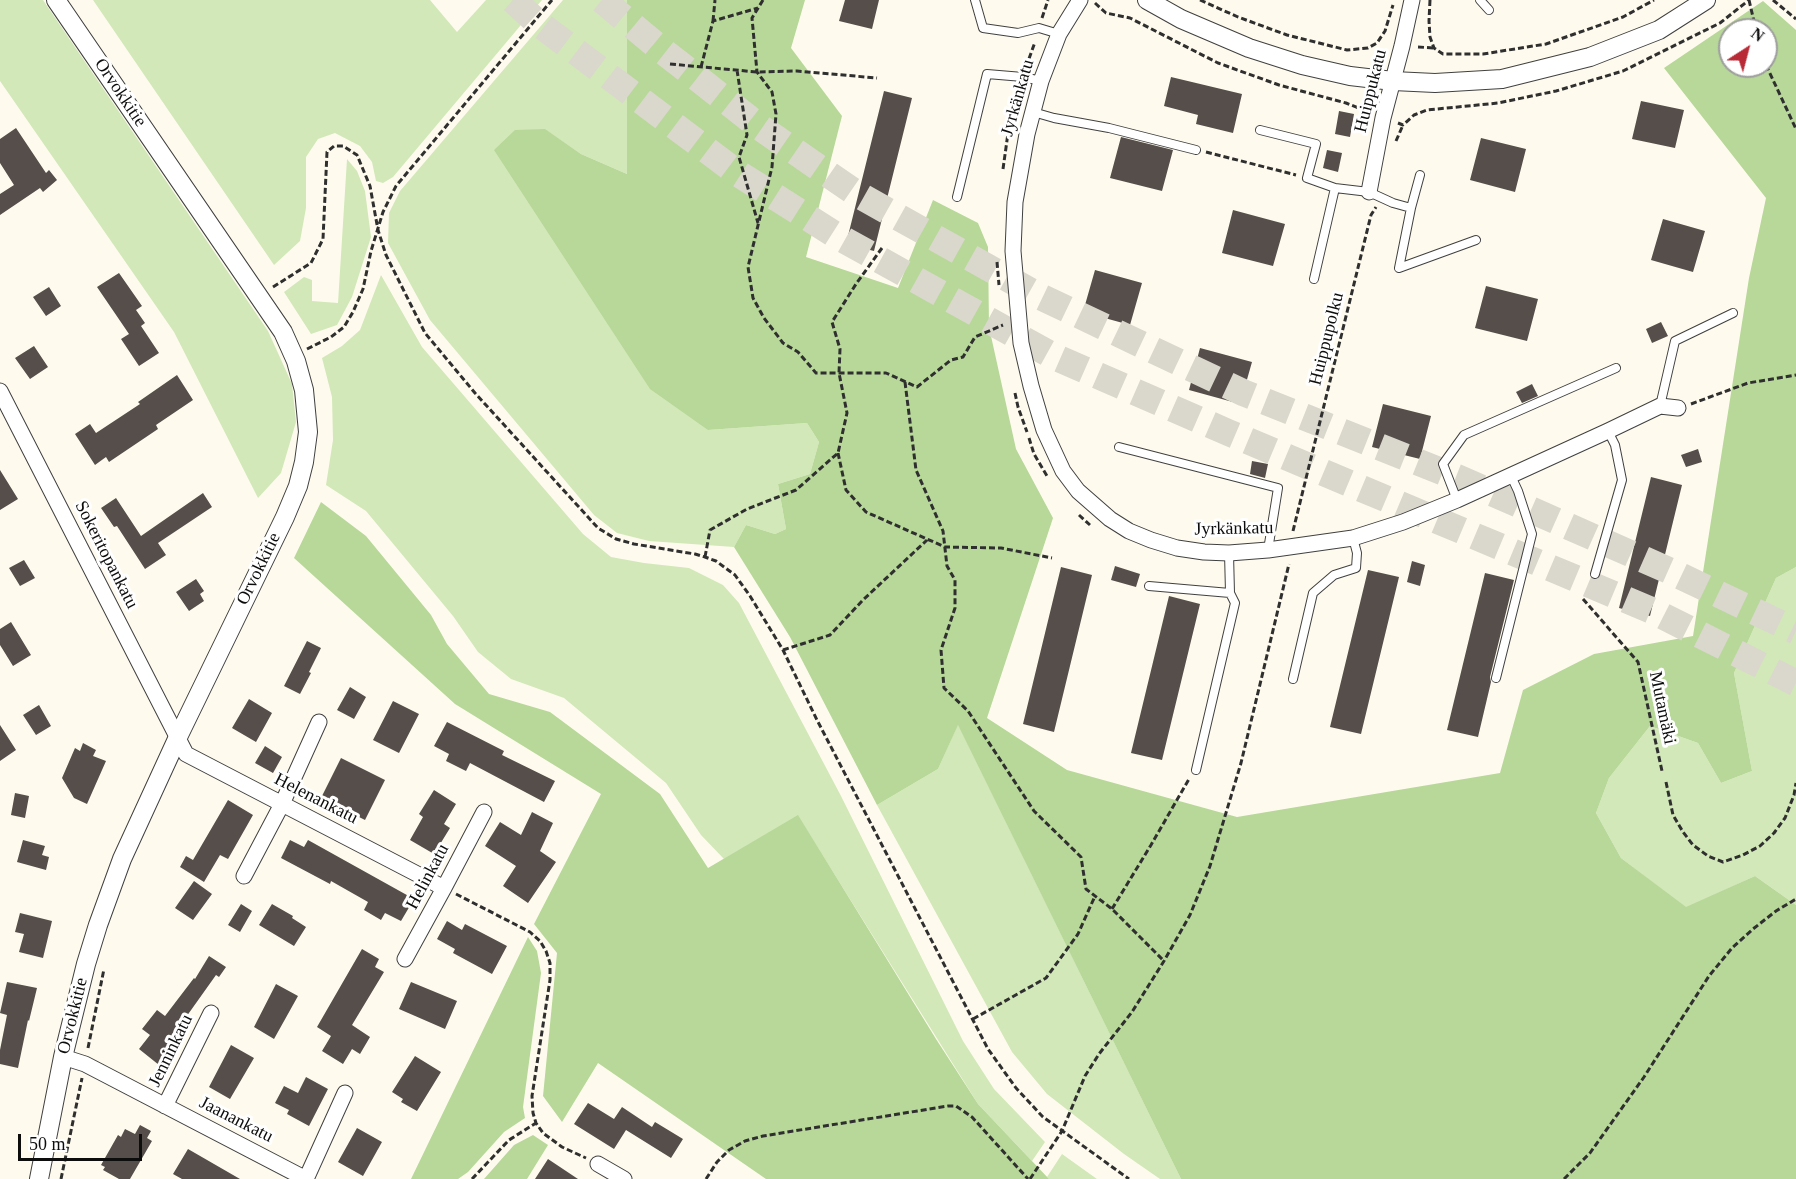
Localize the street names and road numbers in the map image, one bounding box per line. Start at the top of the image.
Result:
street label: Huippukatu [1350,47,1392,135]
street label: Orvokkitie [89,55,151,131]
street label: Jyrkänkatu [997,57,1039,139]
street label: Huippupolku [1305,290,1349,388]
street label: Sokeritopankatu [70,498,142,612]
street label: Jyrkänkatu [1194,518,1274,540]
street label: Orvokkitie [232,529,286,609]
street label: Mutamäki [1644,670,1680,746]
street label: Helenankatu [271,769,361,829]
street label: Helinkatu [402,841,454,913]
street label: Orvokkitie [53,976,93,1056]
street label: Jenninkatu [144,1011,198,1091]
street label: Jaanankatu [195,1092,277,1148]

